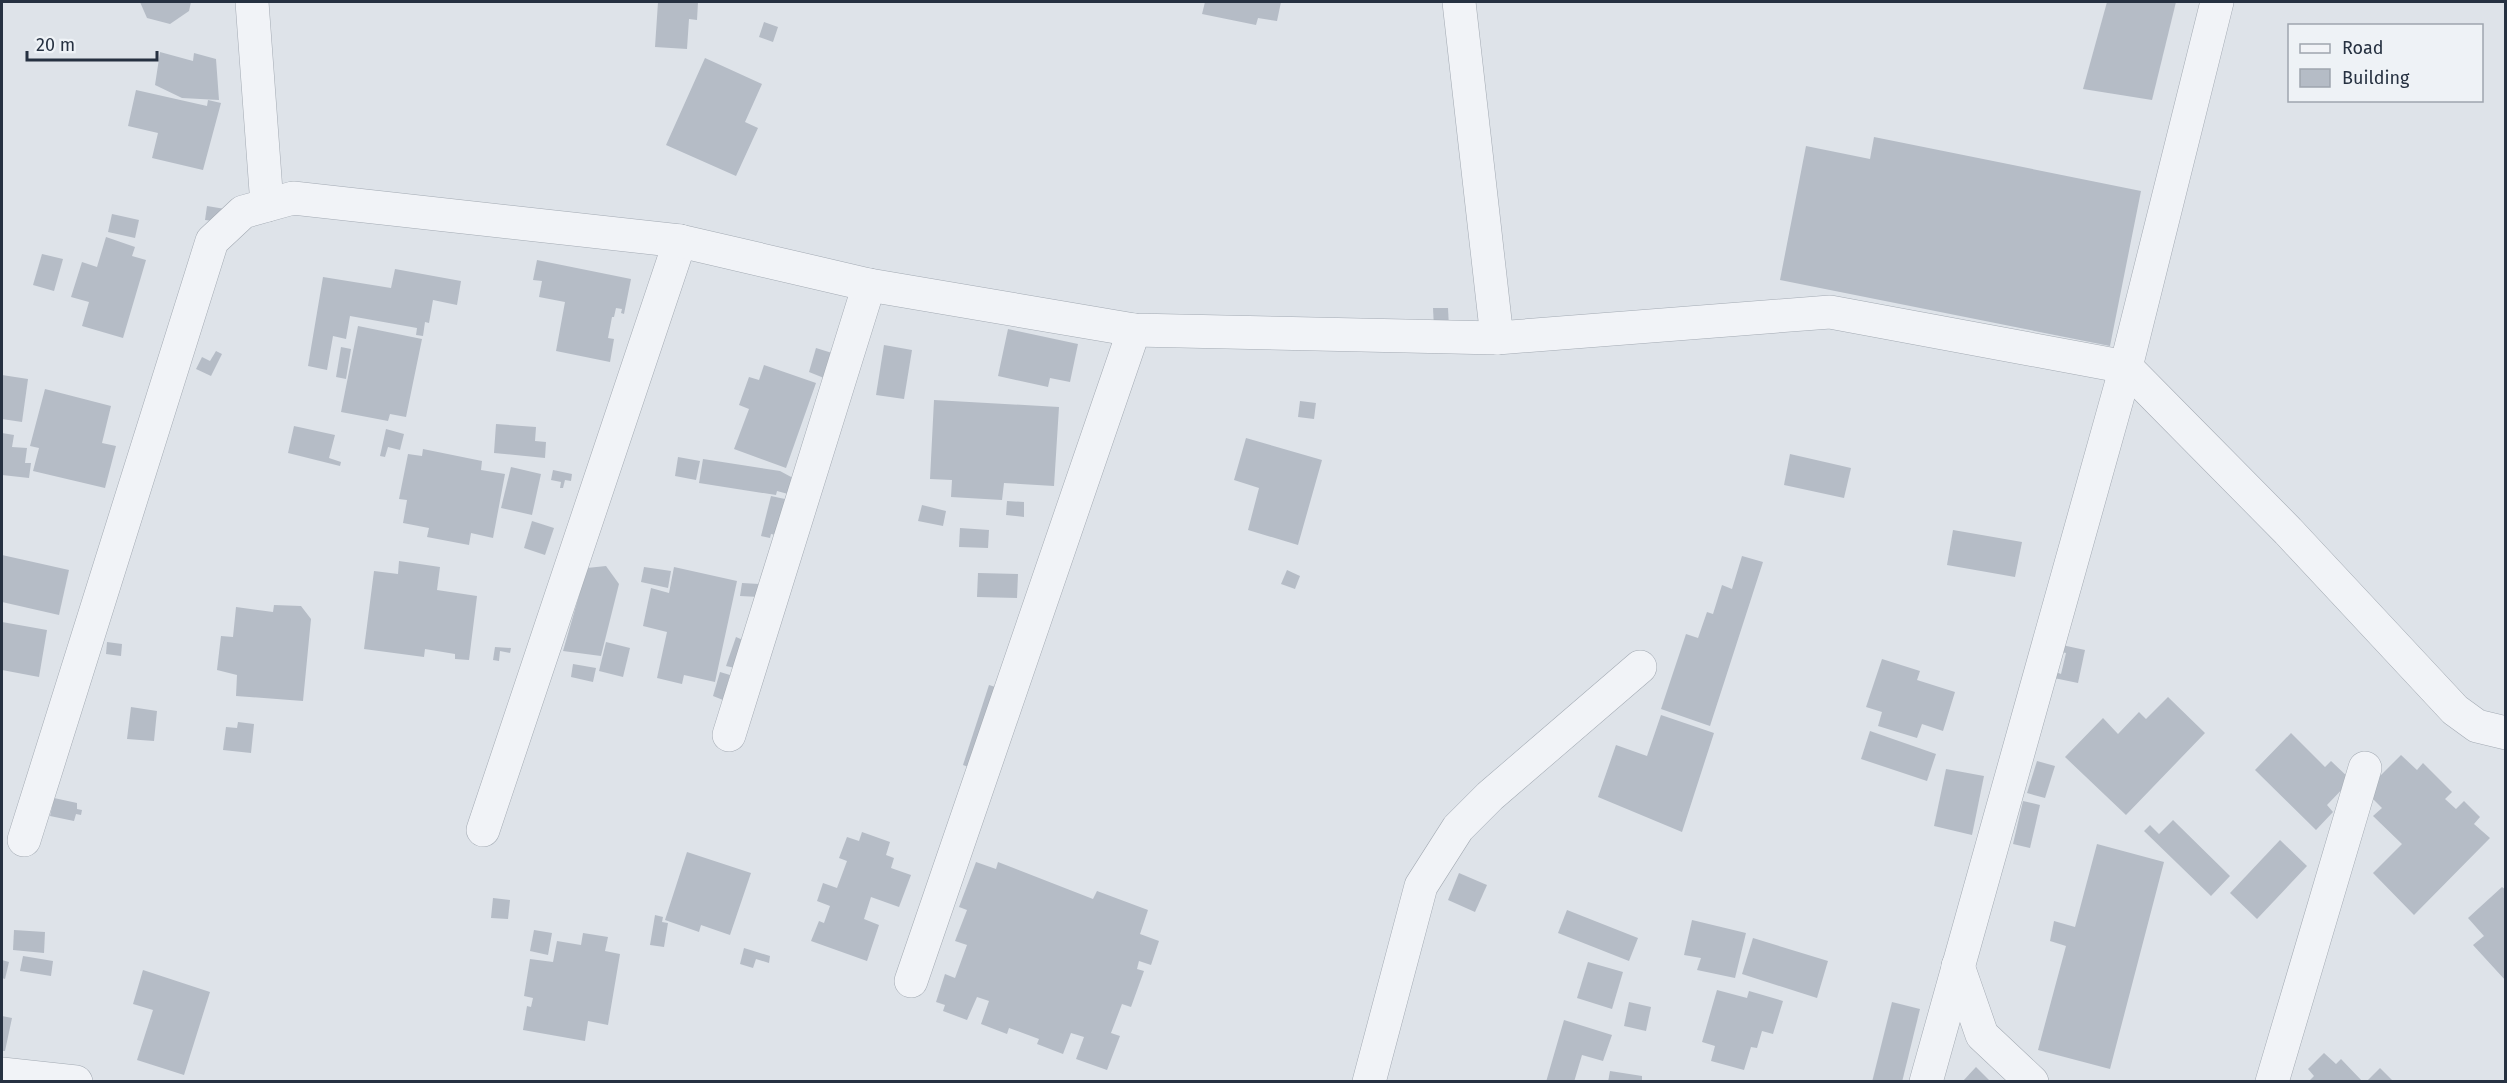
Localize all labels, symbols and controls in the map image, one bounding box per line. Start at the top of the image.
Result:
scale bar [27,24,158,62]
legend [2288,24,2483,102]
text: 20 m [36,34,75,56]
text: Road [2342,37,2384,59]
text: Building [2342,67,2410,89]

